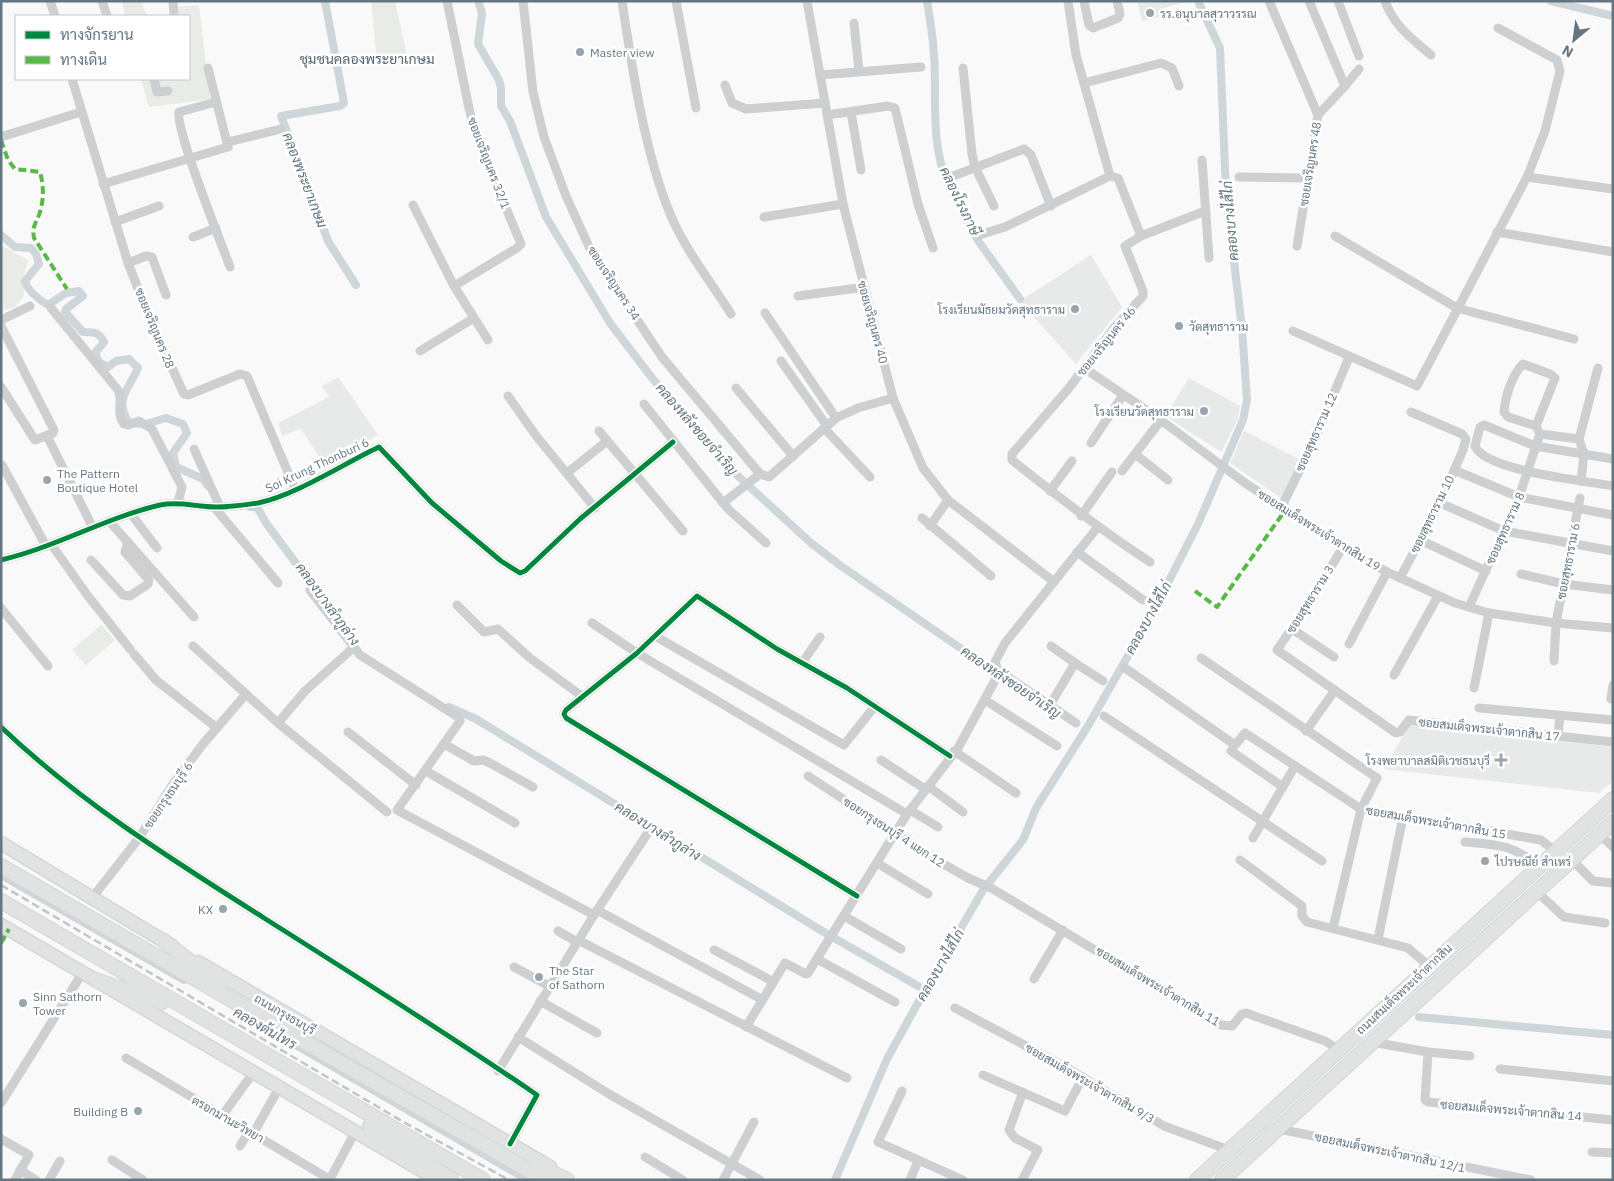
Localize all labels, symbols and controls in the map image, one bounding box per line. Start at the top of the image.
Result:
place label: รร.อนุบาลสุวาวรรณ [1160,6,1257,23]
marker: รร.อนุบาลสุวาวรรณ [1144,7,1156,19]
legend [15,15,190,80]
north arrow [1549,15,1599,65]
text: ทางจักรยาน [60,25,134,44]
text: N [1559,41,1576,62]
place label: Master view [590,45,655,60]
marker: Master view [574,46,586,58]
text: ทางเดิน [60,50,107,69]
district label: ชุมชนคลองพระยาเกษม [299,50,435,69]
street label: ซอยเจริญนคร 32/1 [465,115,513,211]
street label: ซอยเจริญนคร 48 [1296,121,1324,207]
water label: คลองพระยาเกษม [279,130,332,231]
water label: คลองโรงภาษี [936,164,985,239]
water label: คลองบางไส้ไก่ [1217,179,1242,262]
street label: ซอยเจริญนคร 34 [584,243,644,323]
street label: ซอยเจริญนคร 40 [855,279,891,365]
street label: ซอยเจริญนคร 28 [132,286,178,370]
place label: โรงเรียนมัธยมวัดสุทธาราม [937,302,1065,319]
marker: โรงเรียนมัธยมวัดสุทธาราม [1069,303,1081,315]
street label: ซอยเจริญนคร 46 [1073,303,1139,379]
place label: วัดสุทธาราม [1189,319,1248,336]
marker: วัดสุทธาราม [1173,320,1185,332]
water label: คลองหลังซอยจำเริญ [652,379,742,479]
street label: ซอยสุทธาราม 12 [1292,390,1342,475]
place label: โรงเรียนวัดสุทธาราม [1094,404,1194,421]
marker: โรงเรียนวัดสุทธาราม [1198,405,1210,417]
street label: Soi Krung Thonburi 6 [263,434,371,496]
place label: The Pattern Boutique Hotel [57,466,138,495]
street label: ซอยสุทธาราม 10 [1407,473,1459,556]
marker: The Pattern Boutique Hotel [41,474,53,486]
street label: ซอยสมเด็จพระเจ้าตากสิน 19 [1255,485,1384,574]
street label: ซอยสุทธาราม 8 [1482,490,1529,567]
street label: ซอยสุทธาราม 6 [1553,522,1585,601]
water label: คลองบางลำภูล่าง [291,559,364,650]
street label: ซอยสุทธาราม 3 [1283,562,1339,637]
water label: คลองบางไส้ไก่ [1121,578,1176,658]
water label: คลองหลังซอยจำเริญ [958,642,1065,722]
street label: ซอยสมเด็จพระเจ้าตากสิน 17 [1418,713,1561,744]
place label: โรงพยาบาลสมิติเวชธนบุรี [1365,753,1490,770]
marker: โรงพยาบาลสมิติเวชธนบุรี [1494,753,1508,767]
street label: ซอยกรุงธนบุรี 6 [140,759,197,832]
street label: ซอยกรุงธนบุรี 4 แยก 12 [839,794,948,872]
water label: คลองบางลำภูล่าง [611,797,704,865]
street label: ซอยสมเด็จพระเจ้าตากสิน 15 [1365,801,1507,842]
place label: ไปรษณีย์ สำเหร่ [1494,854,1571,869]
marker: ไปรษณีย์ สำเหร่ [1479,855,1491,867]
place label: KX [198,902,214,917]
marker: KX [217,903,229,915]
water label: คลองบางไส้ไก่ [912,925,968,1004]
street label: ถนนสมเด็จพระเจ้าตากสิน [1352,940,1455,1037]
street label: ซอยสมเด็จพระเจ้าตากสิน 11 [1093,942,1223,1029]
place label: The Star of Sathorn [549,963,605,992]
marker: The Star of Sathorn [533,971,545,983]
place label: Sinn Sathorn Tower [33,989,102,1018]
street label: ถนนกรุงธนบุรี [251,990,318,1039]
marker: Sinn Sathorn Tower [17,997,29,1009]
water label: คลองต้นไทร [230,1003,301,1054]
street label: ซอยสมเด็จพระเจ้าตากสิน 9/3 [1023,1039,1158,1126]
street label: ตรอกมานะวิทยา [189,1092,267,1146]
street label: ซอยสมเด็จพระเจ้าตากสิน 14 [1440,1095,1582,1124]
place label: Building B [73,1104,128,1119]
marker: Building B [132,1105,144,1117]
street label: ซอยสมเด็จพระเจ้าตากสิน 12/1 [1313,1128,1467,1175]

